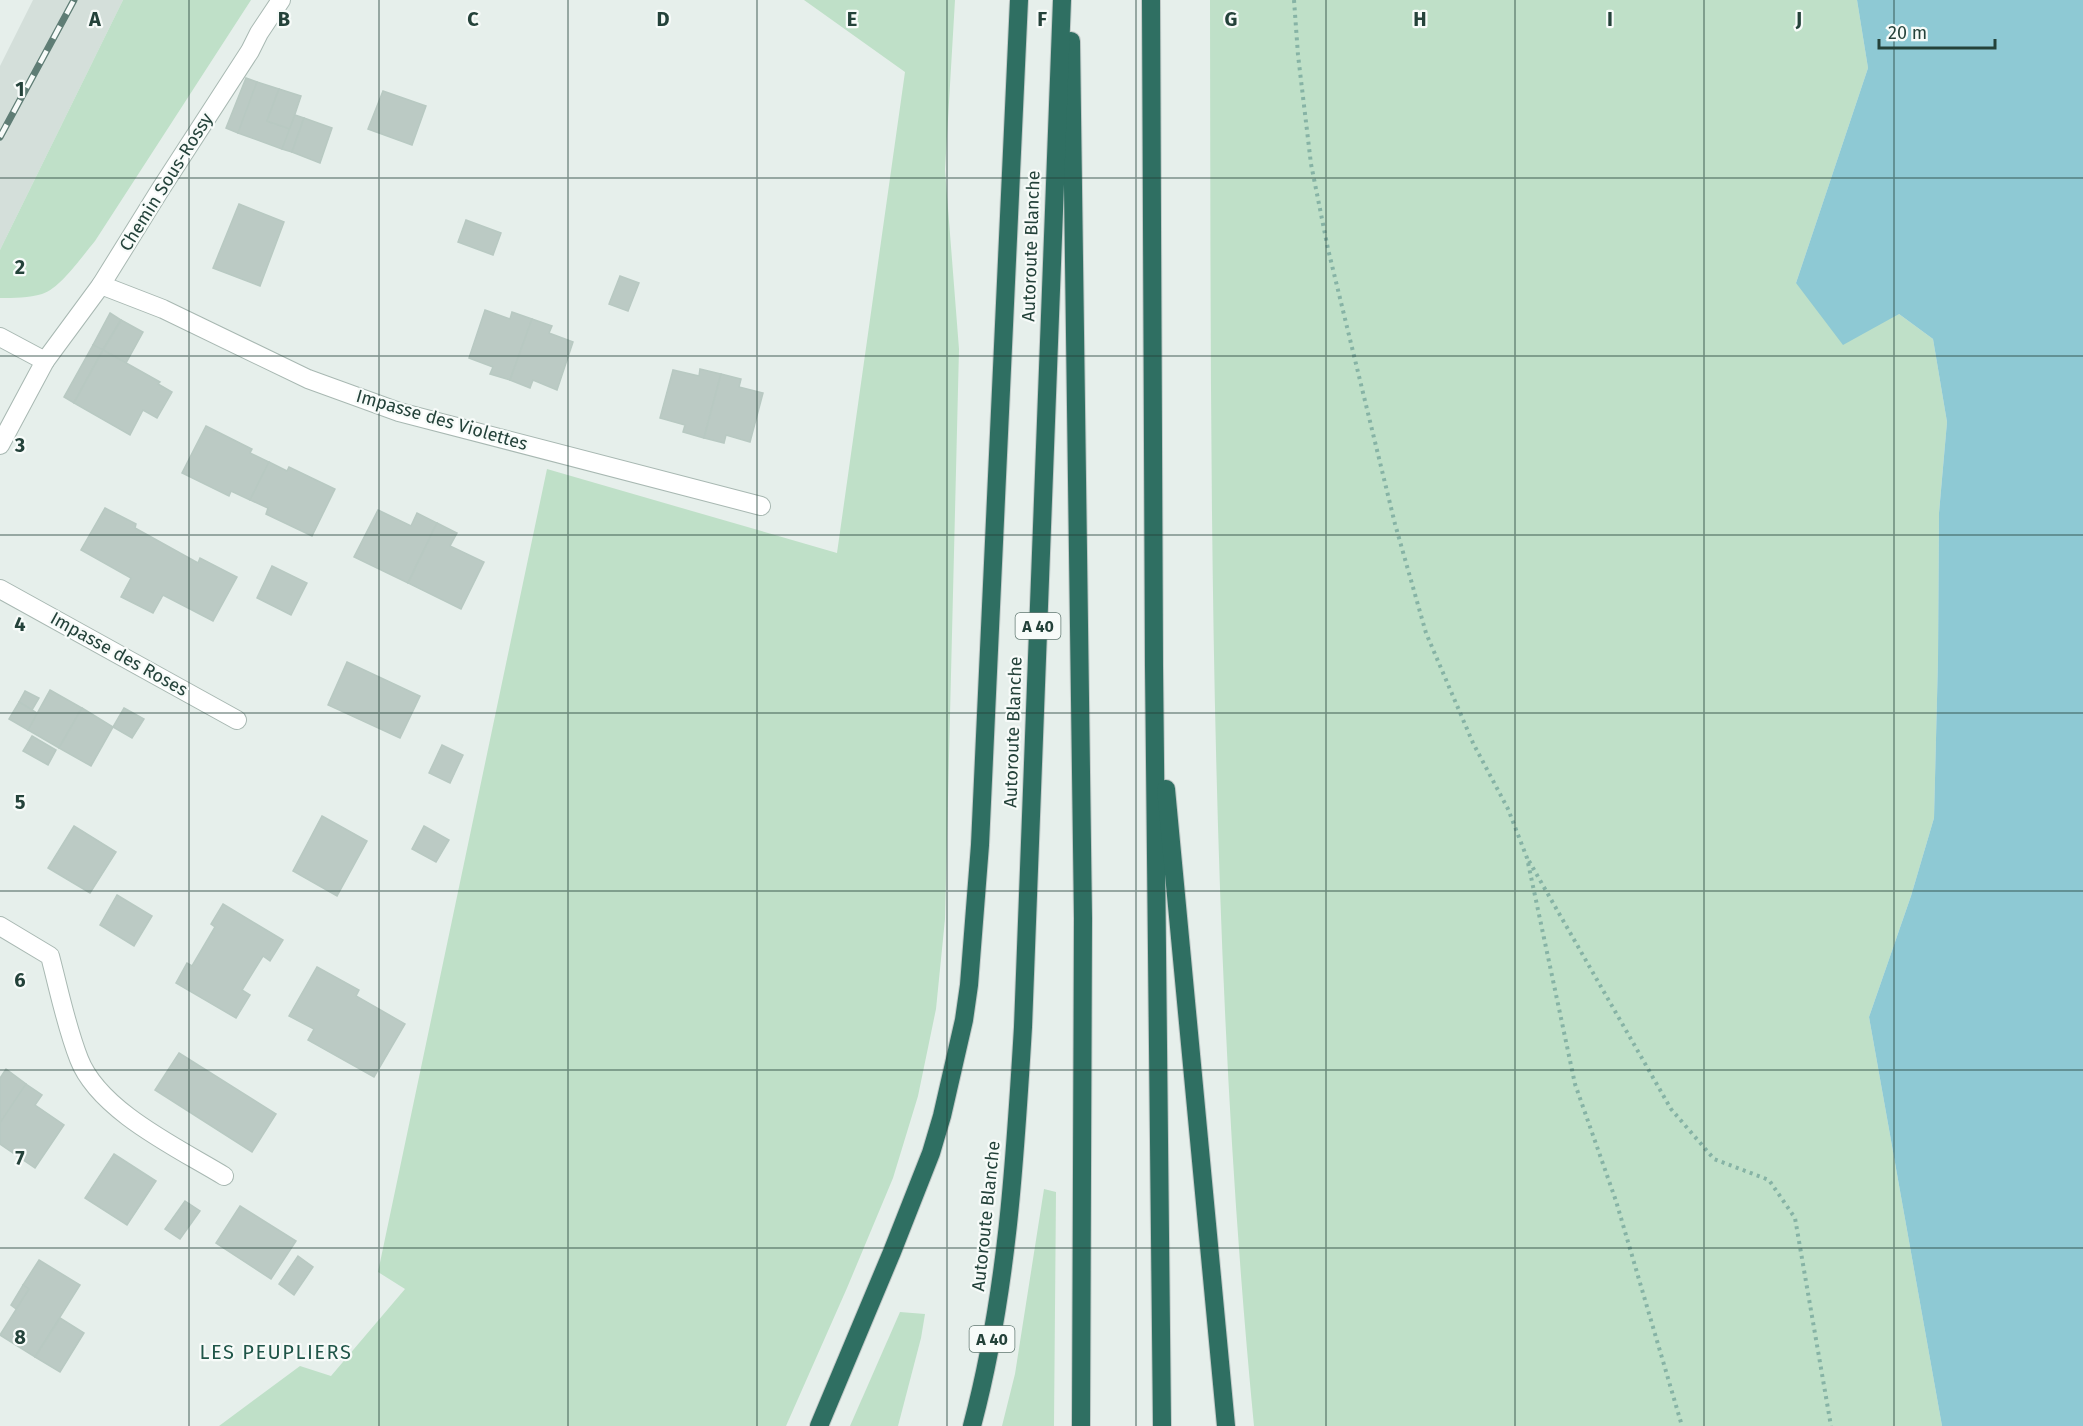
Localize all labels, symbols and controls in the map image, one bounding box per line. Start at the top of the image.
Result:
text: A [88,7,102,31]
text: B [278,7,290,31]
text: C [467,7,479,31]
text: D [656,7,670,31]
text: E [847,7,857,31]
text: F [1037,7,1047,31]
text: G [1225,7,1237,31]
text: H [1413,7,1427,31]
text: I [1607,7,1613,31]
text: J [1795,7,1802,31]
scale bar [1879,12,1994,50]
text: 20 m [1888,22,1927,44]
text: 1 [15,77,25,101]
street label: Chemin Sous-Rossy [115,109,217,255]
street label: Autoroute Blanche [1017,170,1045,322]
text: 2 [15,255,25,279]
street label: Impasse des Violettes [354,385,530,455]
text: 3 [14,433,25,457]
street label: Impasse des Roses [47,607,191,701]
text: 4 [14,612,26,636]
road number: A 40 [1016,613,1060,639]
street label: Autoroute Blanche [999,656,1027,808]
text: 5 [15,790,26,814]
text: 6 [14,968,26,992]
street label: Autoroute Blanche [967,1140,1005,1292]
text: 7 [15,1146,25,1170]
text: 8 [14,1325,26,1349]
road number: A 40 [970,1326,1014,1352]
district label: LES PEUPLIERS [200,1340,352,1364]

